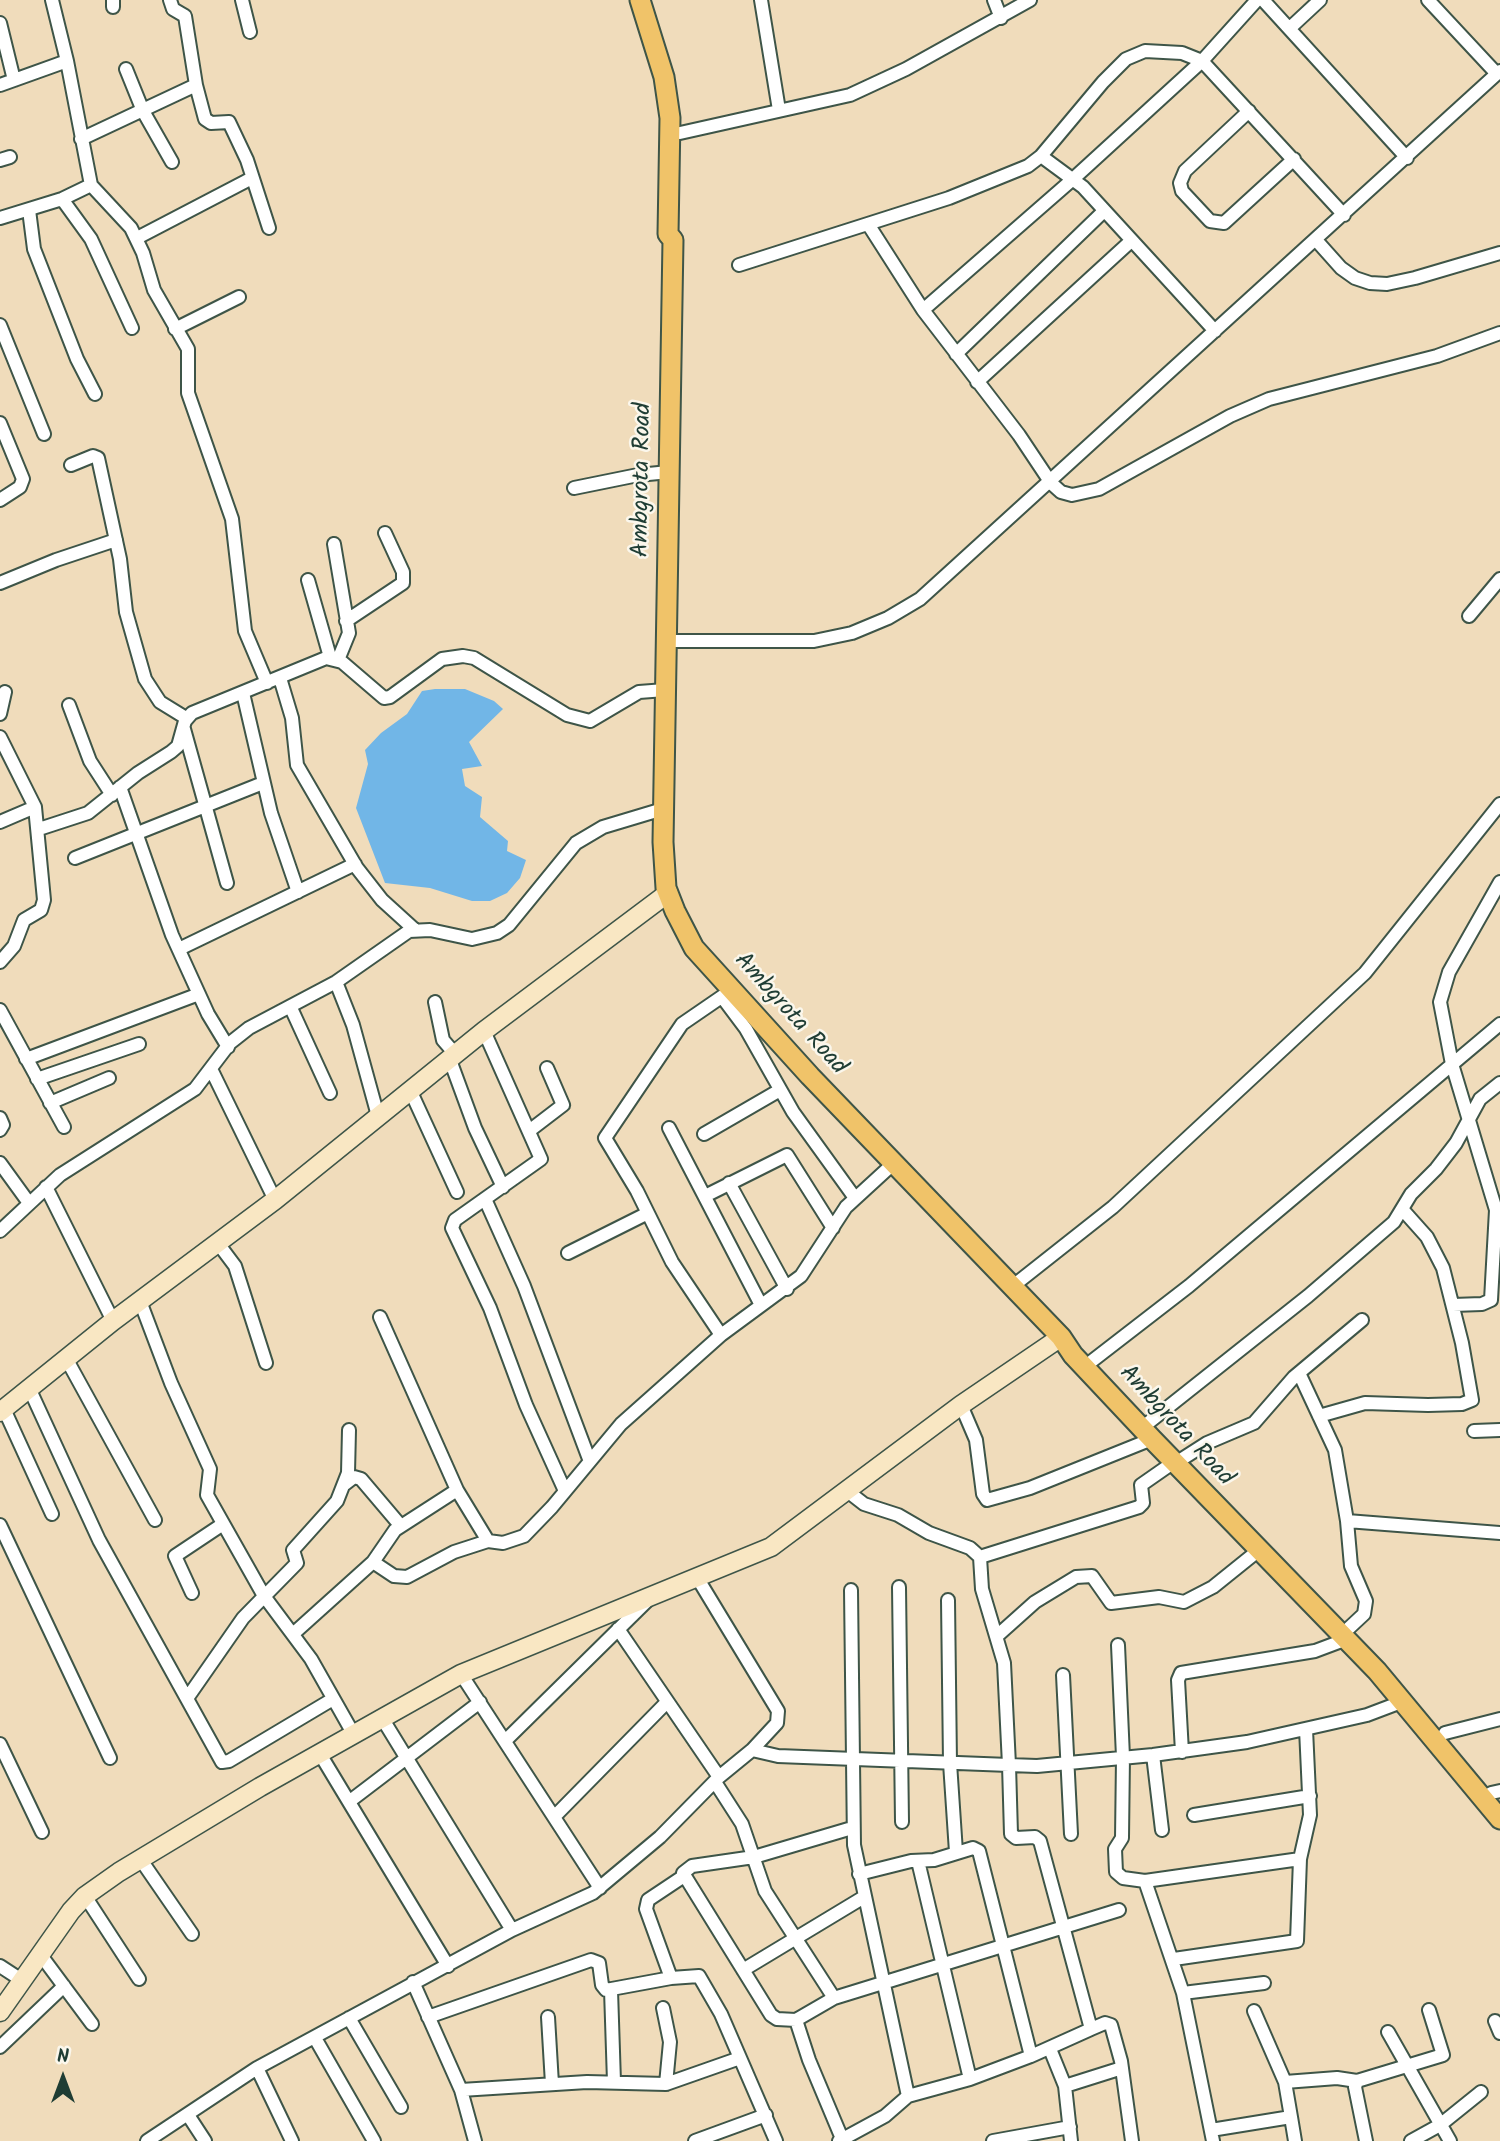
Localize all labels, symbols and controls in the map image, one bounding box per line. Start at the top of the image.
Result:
street label: Ambgrota Road [628,402,660,558]
street label: Ambgrota Road [727,948,851,1082]
street label: Ambgrota Road [1112,1361,1238,1493]
text: N [57,2042,69,2072]
north arrow [28,2043,98,2113]

